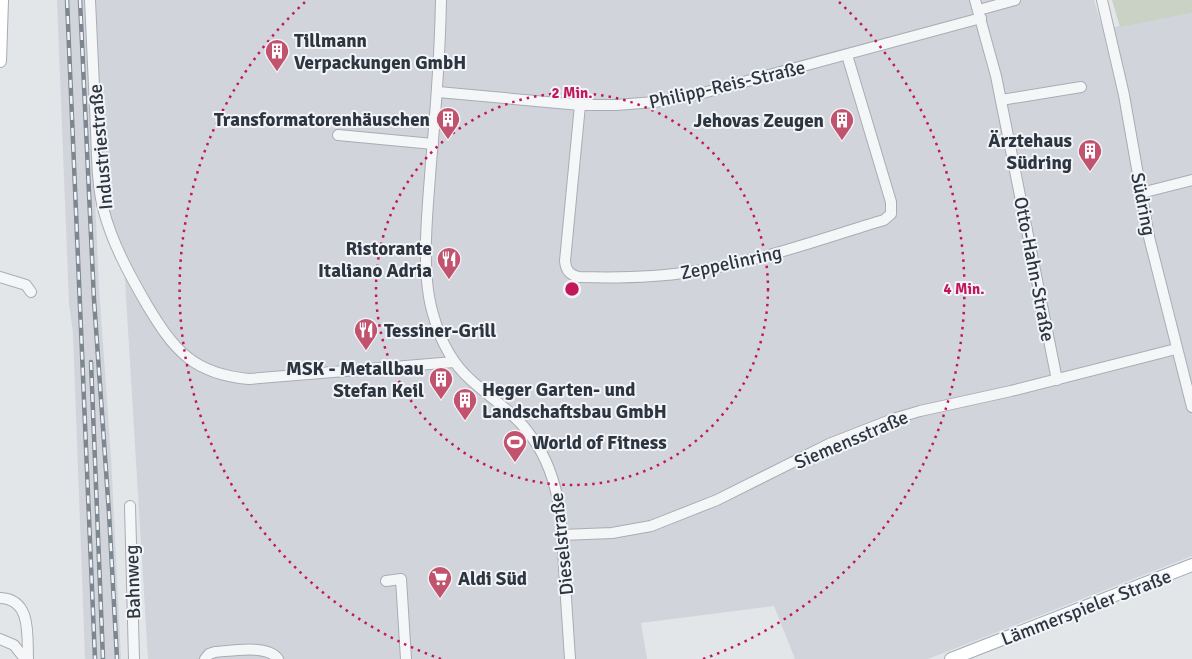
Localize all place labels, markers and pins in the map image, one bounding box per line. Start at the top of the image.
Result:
place label: Tillmann Verpackungen GmbH [294,29,466,75]
building icon: Tillmann Verpackungen GmbH [264,38,290,72]
building icon: Transformatorenhäuschen [435,106,461,140]
building icon: Jehovas Zeugen [829,107,855,141]
place label: Transformatorenhäuschen [214,108,430,132]
place label: Jehovas Zeugen [693,109,824,133]
place label: Ärztehaus Südring [988,129,1072,175]
building icon: Ärztehaus Südring [1077,138,1103,172]
place label: Ristorante Italiano Adria [318,237,432,283]
restaurant icon: Ristorante Italiano Adria [436,246,462,280]
centre of rings [563,280,581,298]
restaurant icon: Tessiner-Grill [353,317,379,351]
place label: Tessiner-Grill [384,319,496,343]
place label: MSK - Metallbau Stefan Keil [286,357,424,403]
building icon: MSK - Metallbau Stefan Keil [428,366,454,400]
place label: Heger Garten- und Landschaftsbau GmbH [482,378,667,424]
building icon: Heger Garten- und Landschaftsbau GmbH [452,387,478,421]
sports icon: World of Fitness [502,429,528,463]
place label: World of Fitness [532,431,667,455]
supermarket icon: Aldi Süd [427,565,453,599]
place label: Aldi Süd [458,567,527,591]

